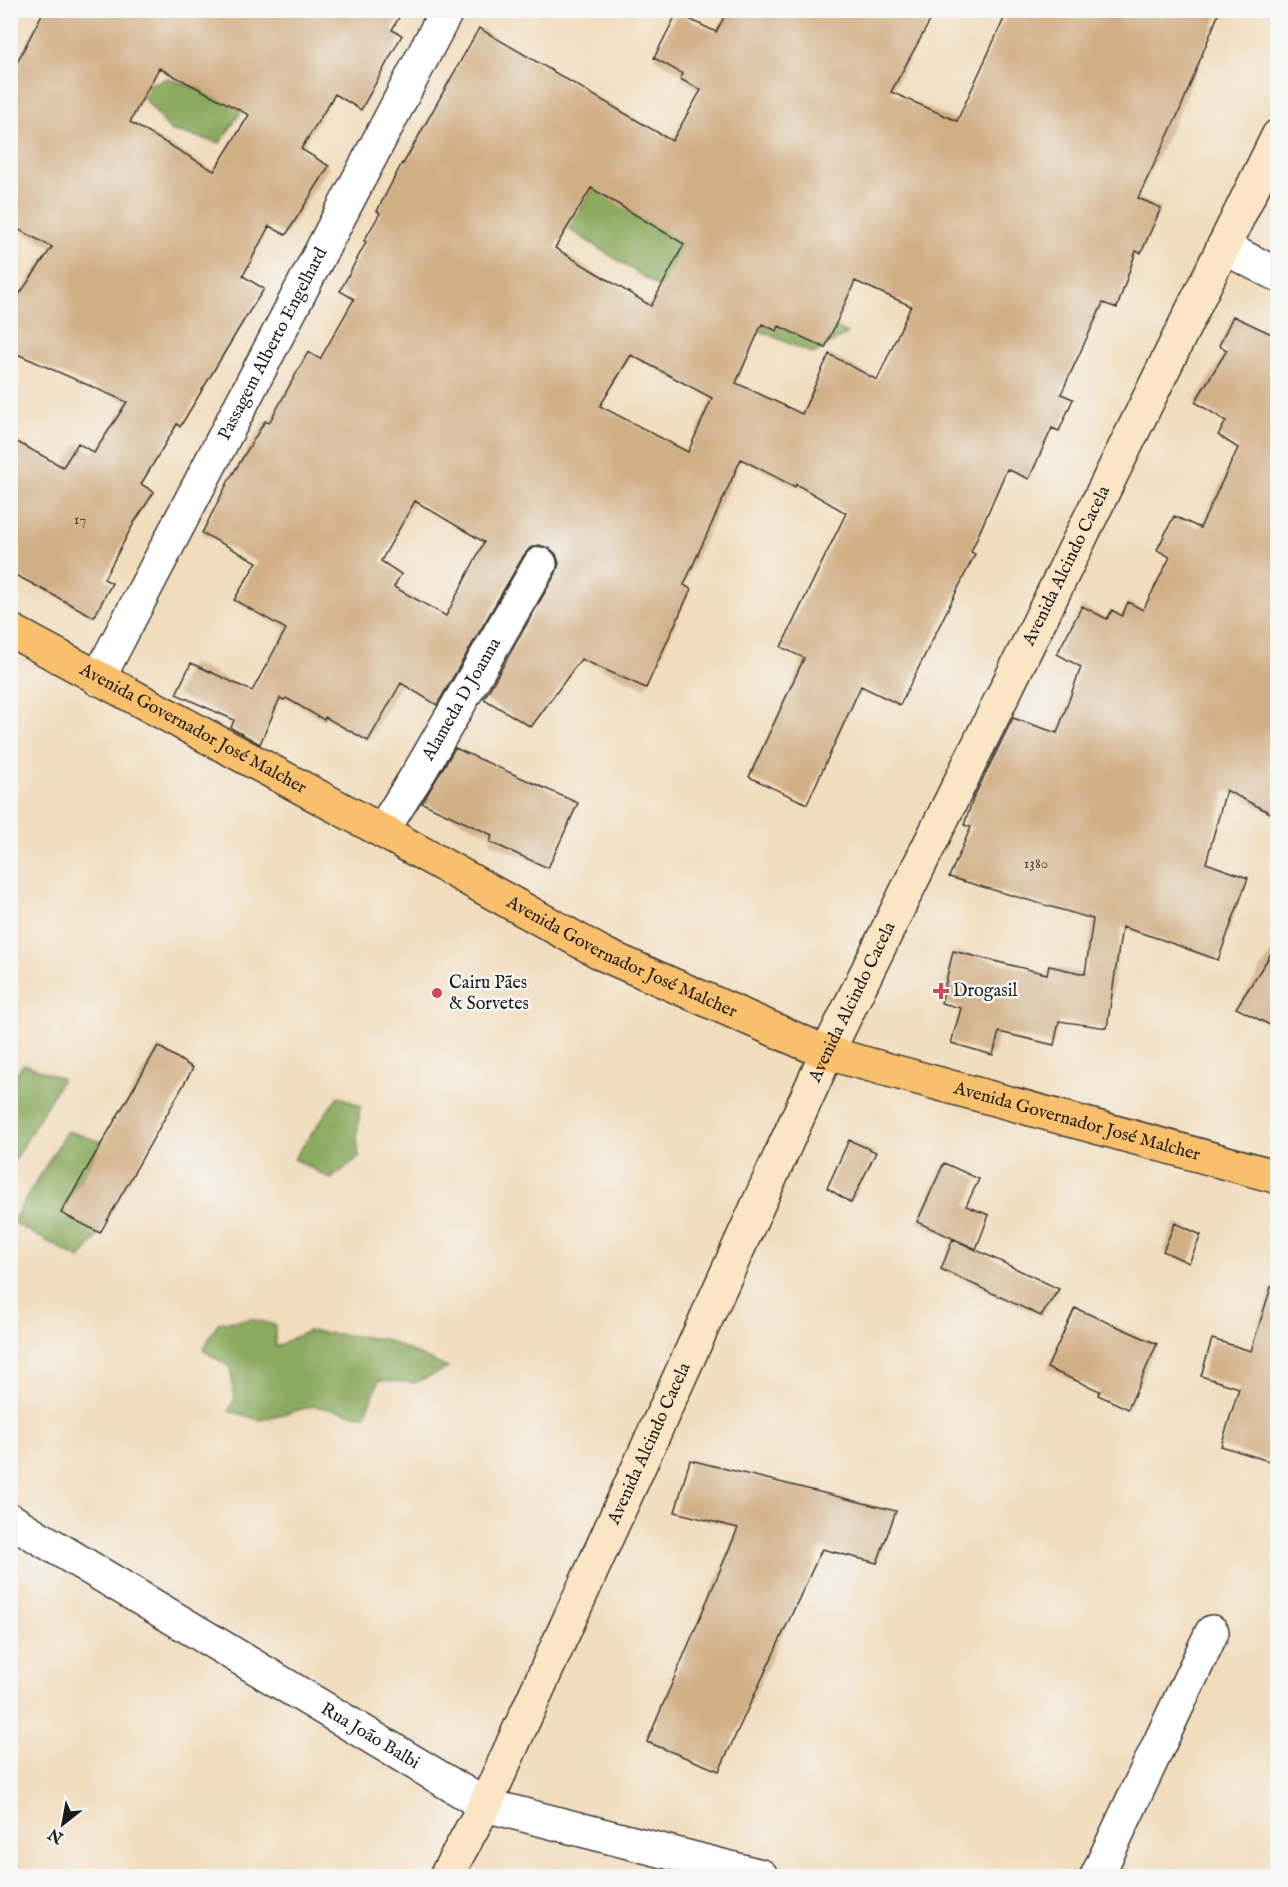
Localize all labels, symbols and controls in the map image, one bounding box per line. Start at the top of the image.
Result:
street label: Passagem Alberto Engelhard [213,243,333,444]
street label: Avenida Alcindo Cacela [1017,482,1116,651]
house number: 17 [74,510,86,529]
street label: Alameda D Joanna [417,634,506,766]
street label: Avenida Governador José Malcher [75,658,311,800]
house number: 1380 [1024,854,1048,873]
street label: Avenida Governador José Malcher [501,890,741,1023]
street label: Avenida Alcindo Cacela [803,918,901,1087]
place label: Cairu Pães & Sorvetes [449,972,529,1016]
place label: Drogasil [953,980,1017,1003]
marker: Drogasil [934,984,948,998]
marker: Cairu Pães & Sorvetes [430,986,444,1000]
street label: Avenida Governador José Malcher [950,1077,1203,1167]
street label: Avenida Alcindo Cacela [602,1359,696,1529]
street label: Rua João Balbi [316,1697,424,1775]
north arrow [33,1794,93,1854]
text: N [45,1823,68,1848]

